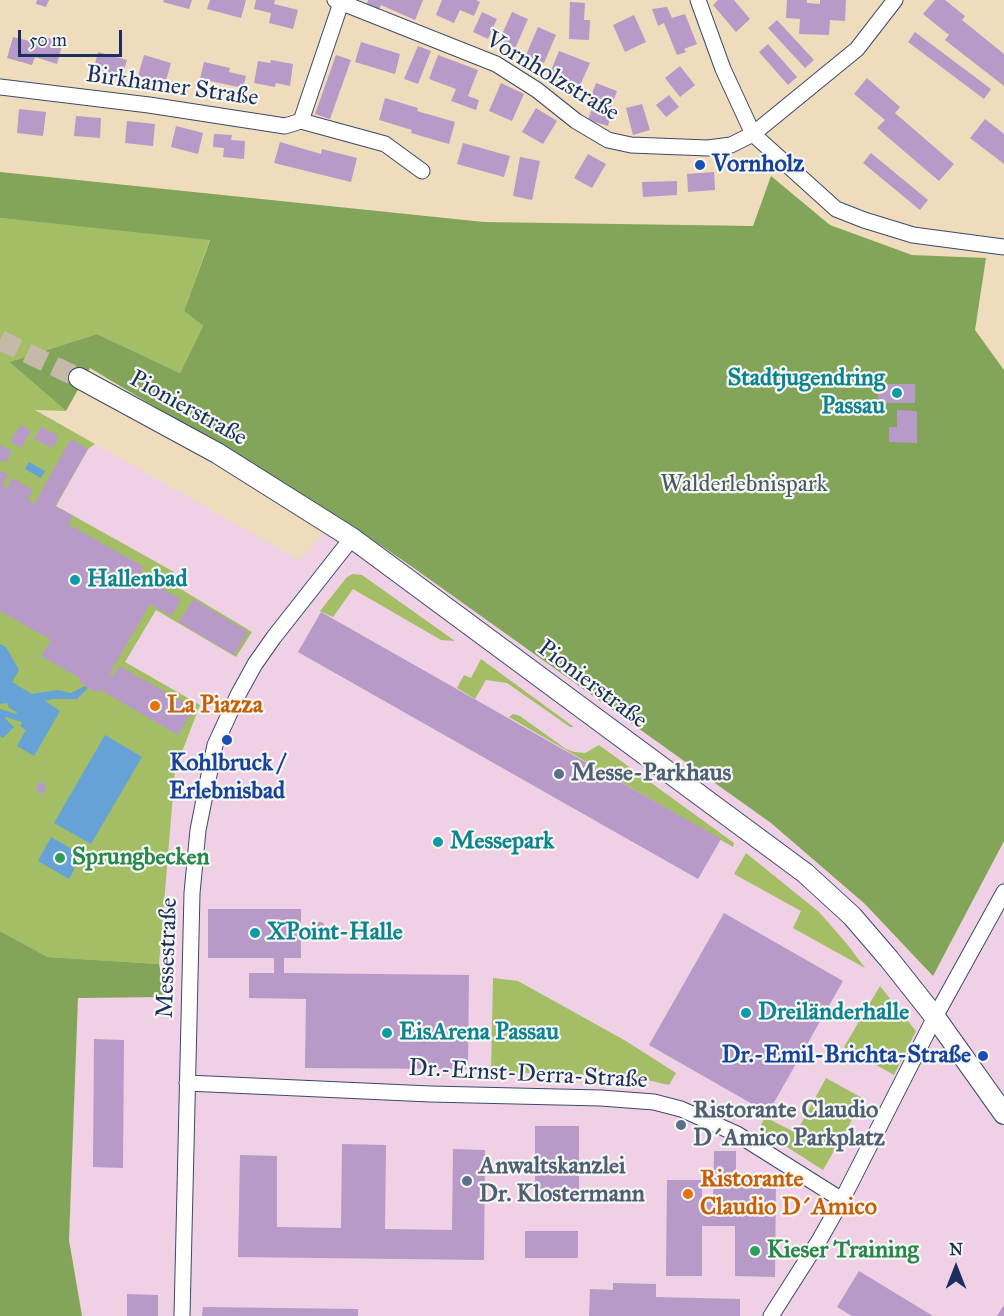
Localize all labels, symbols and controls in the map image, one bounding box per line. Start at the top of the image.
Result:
scale bar [21,18,124,56]
street label: Vornholzstraße [480,26,624,128]
text: 50 m [29,29,67,51]
street label: Birkhamer Straße [84,61,260,113]
place label: Vornholz [712,151,804,179]
marker: Vornholz [693,158,707,172]
street label: Pionierstraße [124,365,252,453]
place label: Stadtjugendring Passau [727,365,885,421]
marker: Stadtjugendring Passau [890,386,904,400]
park label: Walderlebnispark [660,471,828,499]
place label: Hallenbad [87,566,188,594]
marker: Hallenbad [68,573,82,587]
street label: Pionierstraße [532,634,652,736]
place label: La Piazza [167,692,263,720]
marker: La Piazza [148,699,162,713]
marker: Kohlbruck / Erlebnisbad [220,733,234,747]
place label: Kohlbruck / Erlebnisbad [169,750,285,806]
place label: Messe-Parkhaus [571,760,731,788]
marker: Messe-Parkhaus [552,767,566,781]
place label: Messepark [450,828,554,856]
marker: Messepark [431,835,445,849]
place label: Sprungbecken [72,844,209,872]
marker: Sprungbecken [53,851,67,865]
street label: Messestraße [152,897,184,1019]
place label: XPoint-Halle [267,919,403,947]
marker: XPoint-Halle [248,926,262,940]
place label: Dreiländerhalle [758,999,909,1027]
marker: Dreiländerhalle [739,1006,753,1020]
place label: EisArena Passau [399,1019,559,1047]
marker: EisArena Passau [380,1026,394,1040]
place label: Dr.-Emil-Brichta-Straße [721,1042,971,1070]
marker: Dr.-Emil-Brichta-Straße [976,1049,990,1063]
street label: Dr.-Ernst-Derra-Straße [408,1054,648,1096]
place label: Ristorante Claudio D´Amico Parkplatz [693,1097,885,1153]
marker: Ristorante Claudio D´Amico Parkplatz [674,1118,688,1132]
place label: Anwaltskanzlei Dr. Klostermann [479,1153,645,1209]
place label: Ristorante Claudio D´Amico [700,1166,877,1222]
marker: Anwaltskanzlei Dr. Klostermann [460,1174,474,1188]
marker: Ristorante Claudio D´Amico [681,1187,695,1201]
place label: Kieser Training [767,1237,919,1265]
north arrow [926,1238,986,1298]
text: N [949,1240,963,1259]
marker: Kieser Training [748,1244,762,1258]

